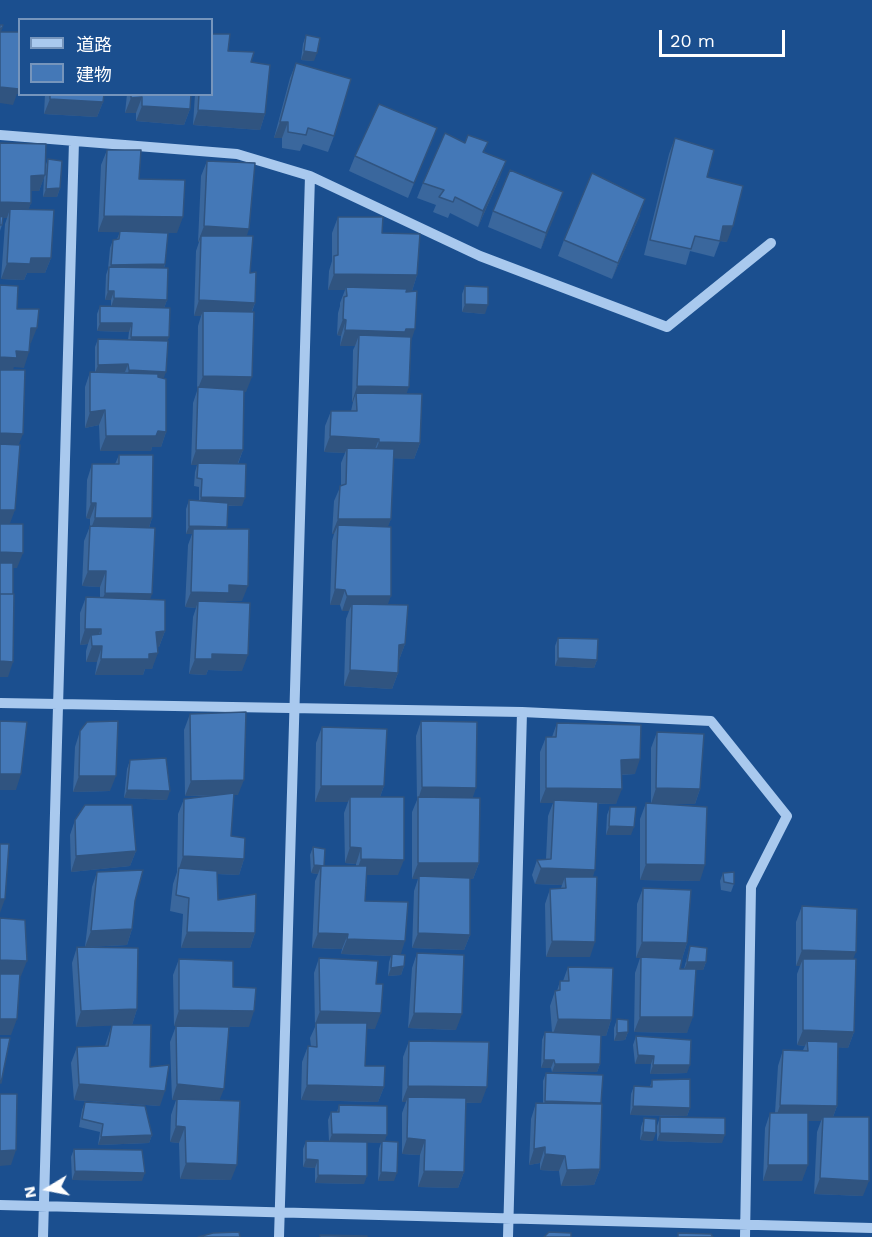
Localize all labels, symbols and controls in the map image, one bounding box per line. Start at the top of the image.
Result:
legend [18,18,213,96]
scale bar [662,18,788,56]
text: 20 m [670,30,715,51]
text: 道路 [76,34,112,55]
text: 建物 [76,64,112,85]
north arrow [18,1159,78,1219]
text: N [19,1185,40,1200]

